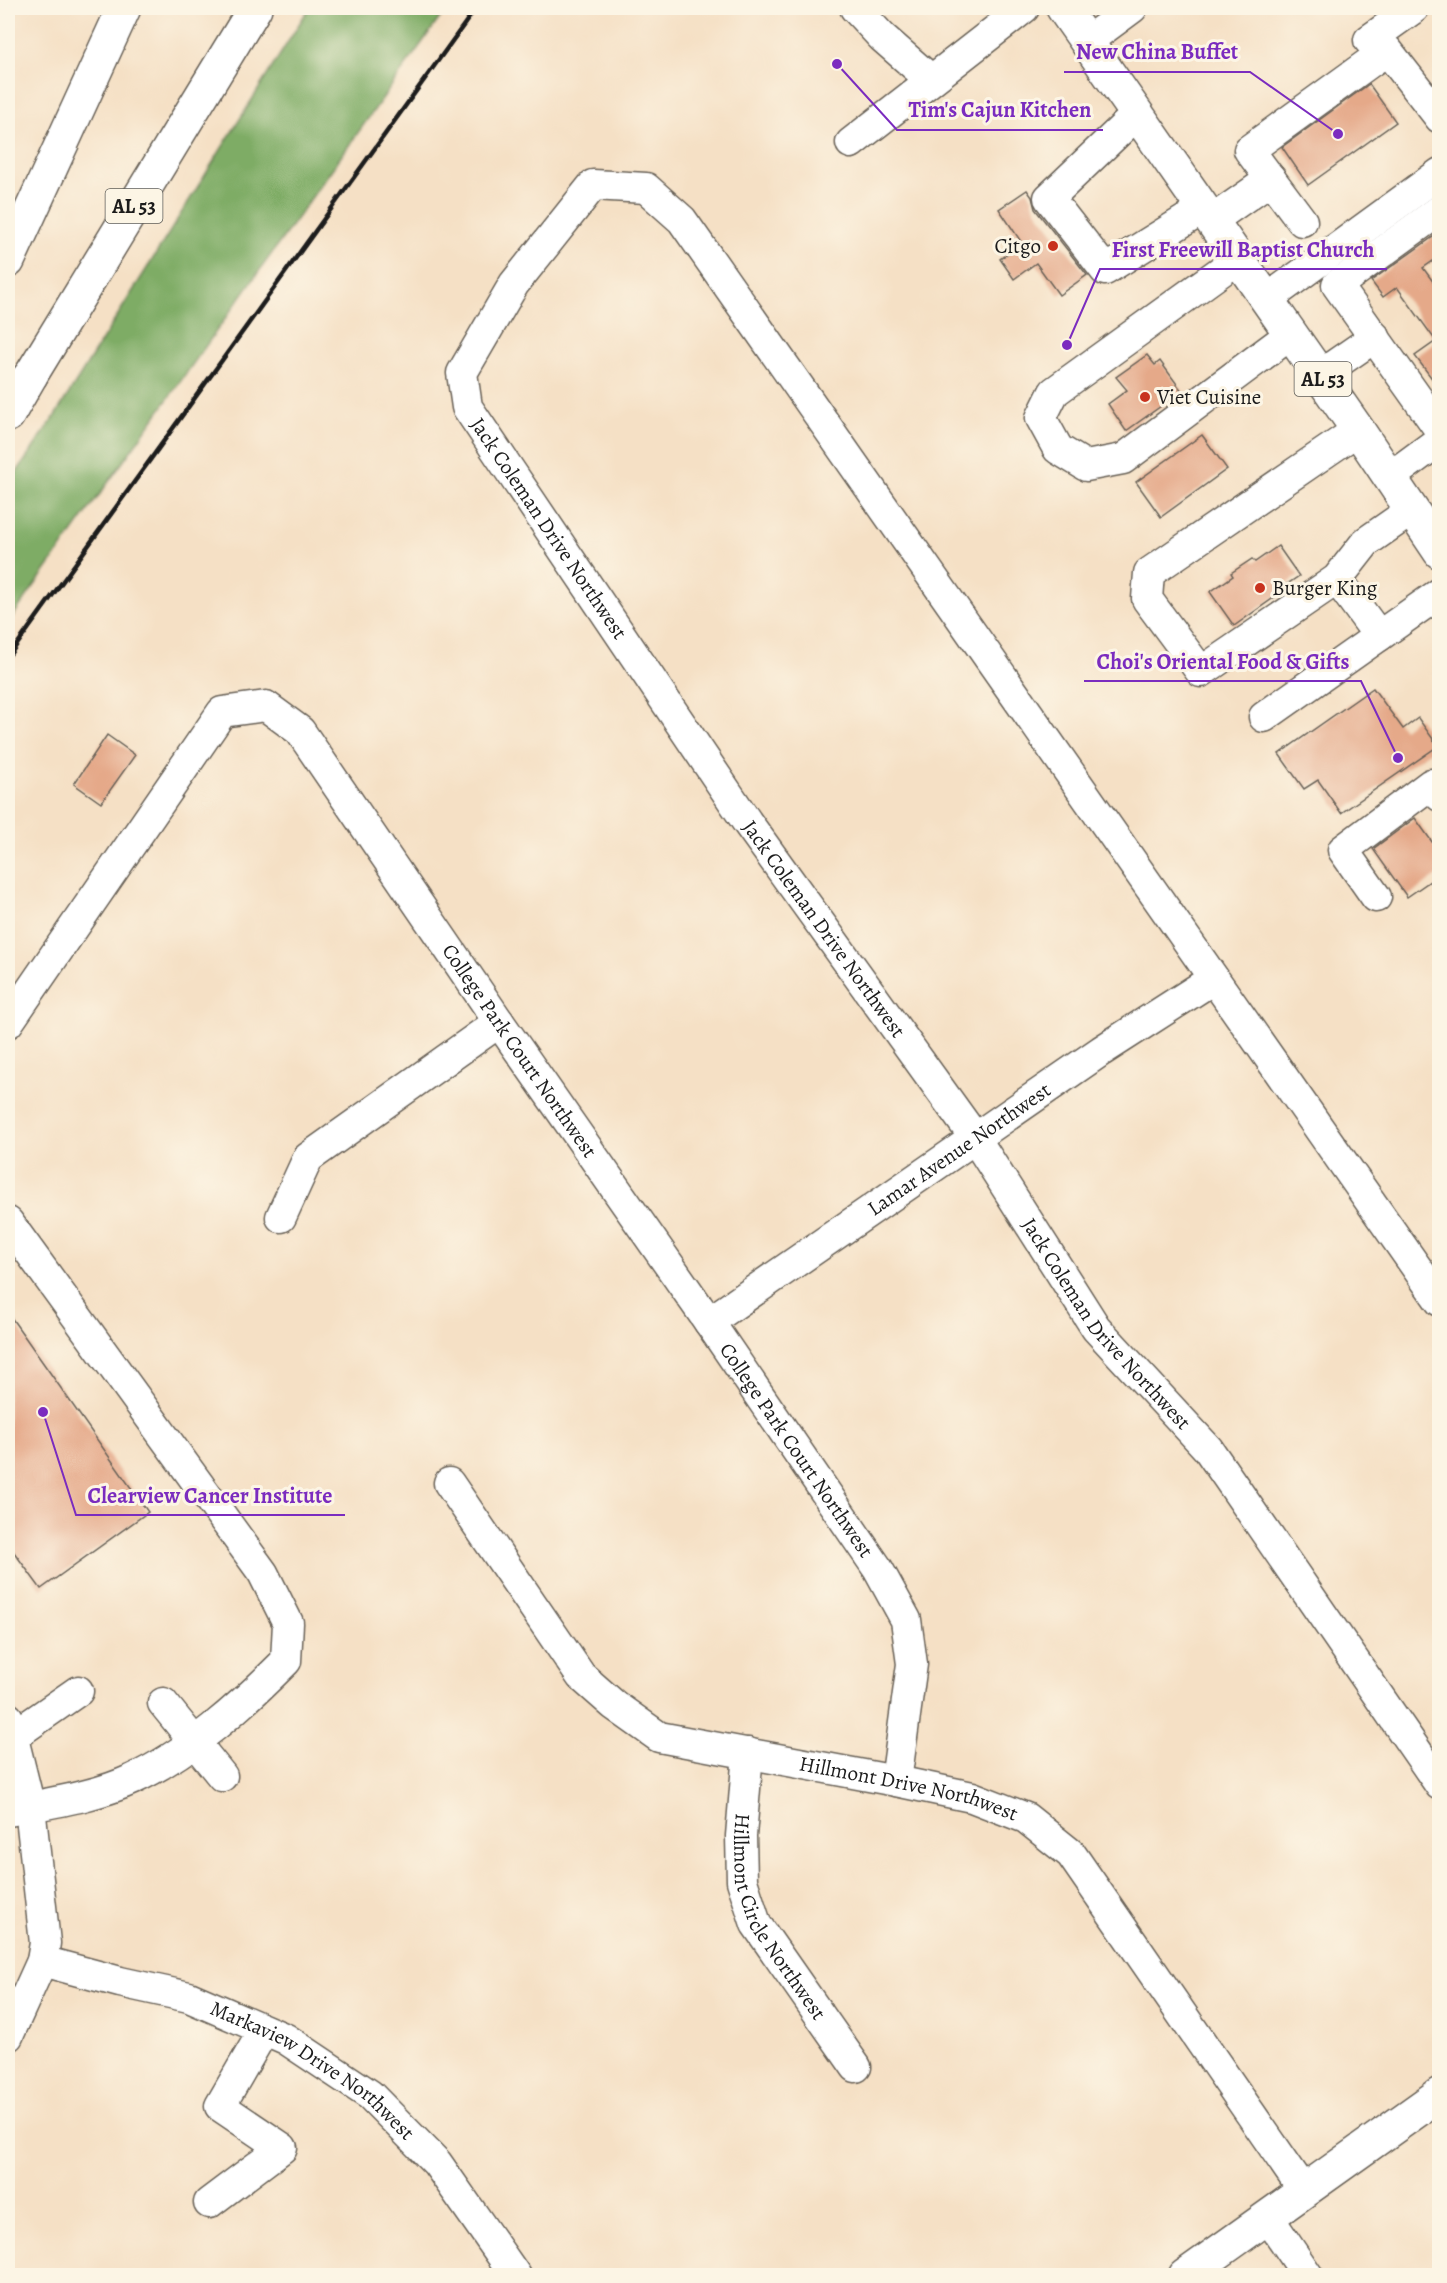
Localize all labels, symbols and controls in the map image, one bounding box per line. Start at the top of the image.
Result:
callout: New China Buffet [1064,32,1250,72]
text: New China Buffet [1076,37,1239,67]
callout: Tim's Cajun Kitchen [897,90,1103,130]
text: Tim's Cajun Kitchen [909,95,1091,125]
road number: AL 53 [106,189,162,223]
callout: First Freewill Baptist Church [1100,229,1387,269]
place label: Citgo [994,232,1041,260]
text: First Freewill Baptist Church [1111,235,1375,265]
marker: Citgo [1046,239,1060,253]
road number: AL 53 [1294,362,1352,396]
place label: Viet Cuisine [1156,383,1261,411]
marker: Viet Cuisine [1138,390,1152,404]
street label: Jack Coleman Drive Northwest [464,412,634,645]
place label: Burger King [1272,574,1378,602]
marker: Burger King [1253,581,1267,595]
callout: Choi's Oriental Food & Gifts [1084,641,1361,681]
text: Choi's Oriental Food & Gifts [1097,647,1350,677]
street label: Jack Coleman Drive Northwest [736,814,912,1043]
street label: College Park Court Northwest [436,938,604,1163]
street label: Lamar Avenue Northwest [862,1076,1056,1222]
street label: Jack Coleman Drive Northwest [1015,1212,1197,1436]
street label: College Park Court Northwest [713,1337,880,1563]
callout: Clearview Cancer Institute [76,1475,345,1515]
text: Clearview Cancer Institute [88,1481,332,1511]
street label: Hillmont Drive Northwest [797,1749,1022,1828]
street label: Hillmont Circle Northwest [727,1812,833,2025]
street label: Markaview Drive Northwest [206,1994,421,2146]

